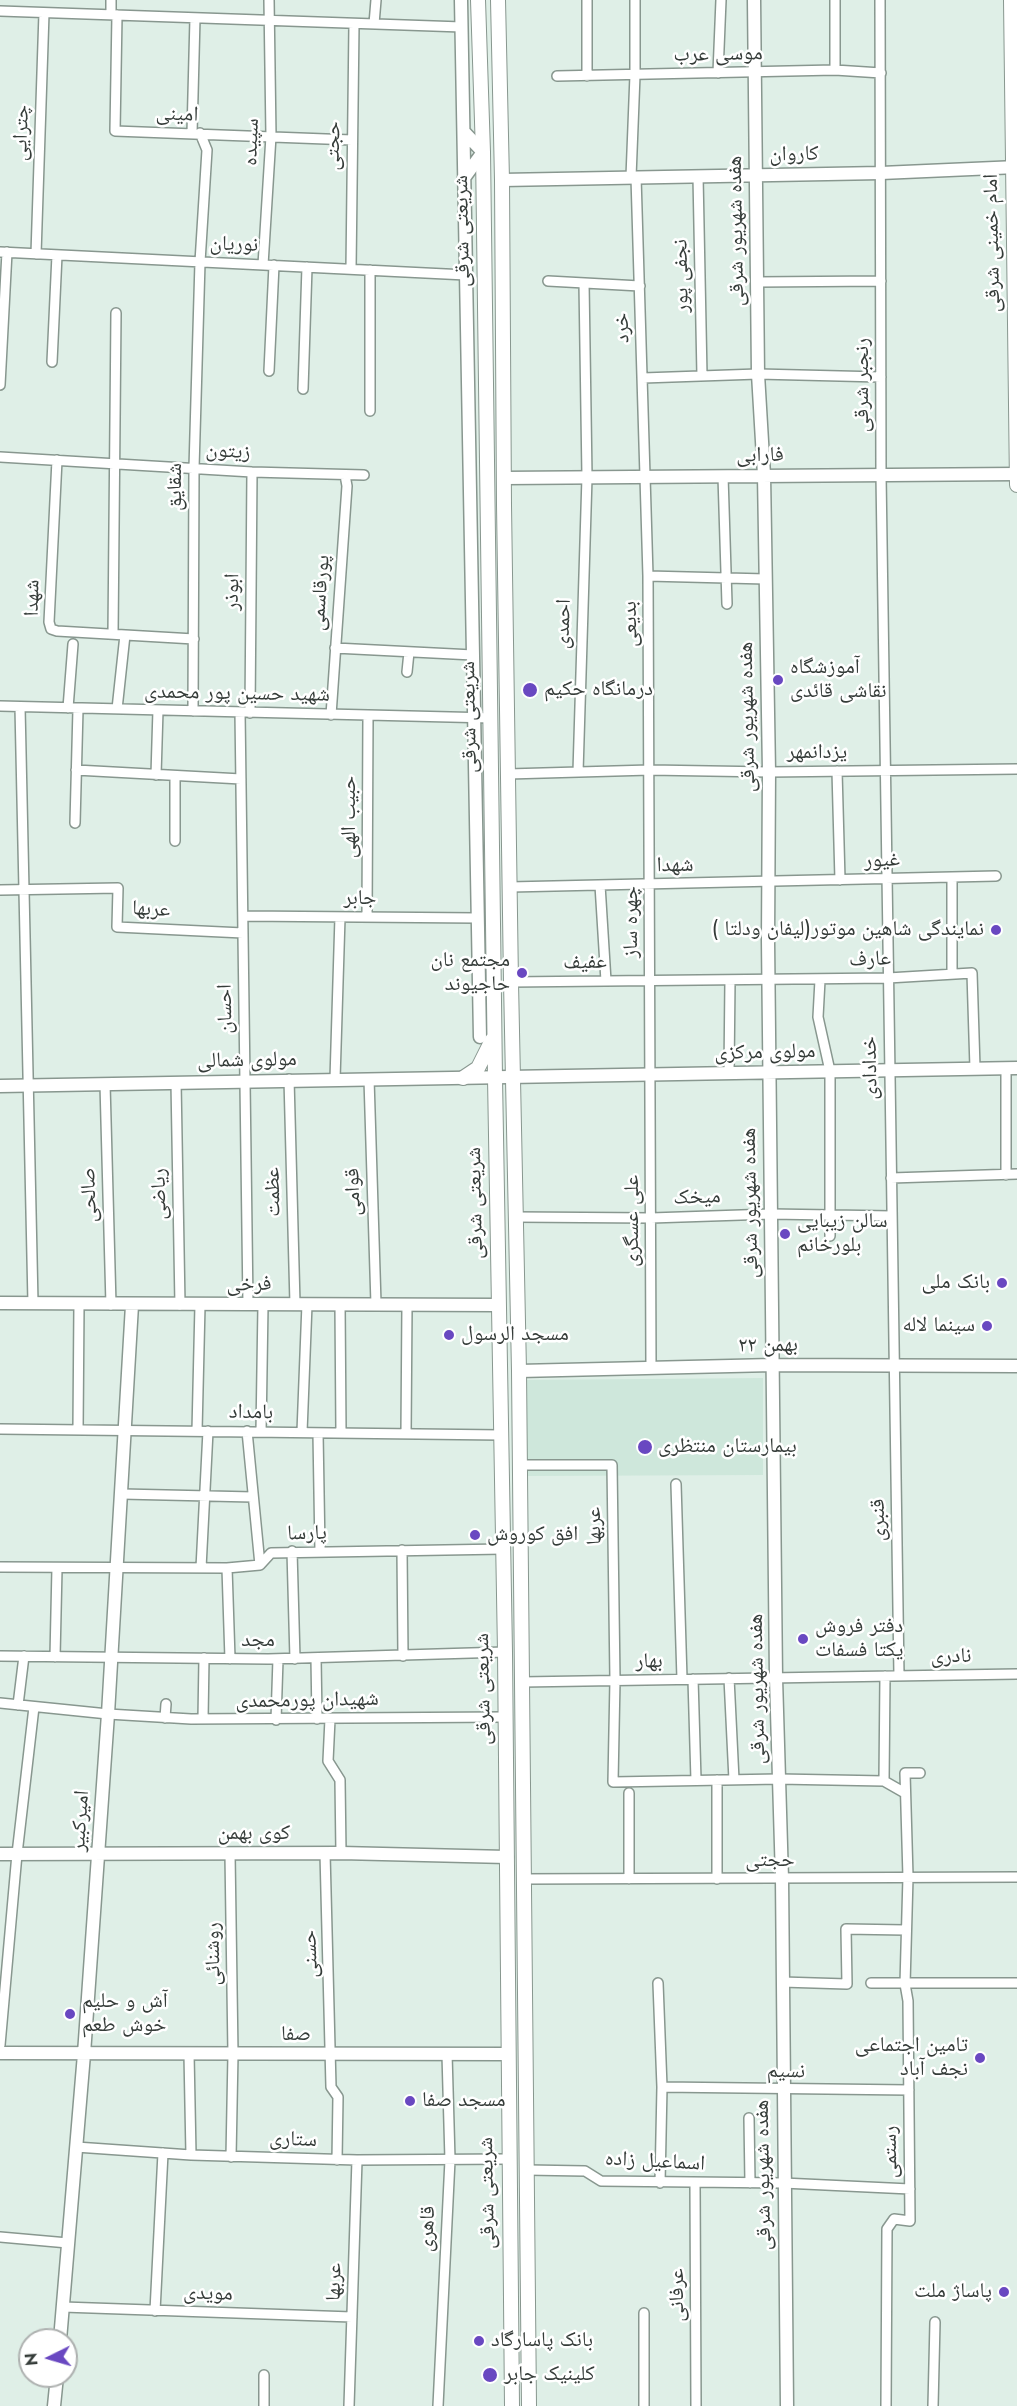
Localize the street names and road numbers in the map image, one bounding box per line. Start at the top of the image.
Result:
street label: موسی عرب [673,42,763,68]
street label: امینی [155,102,199,128]
street label: چترایی [8,105,36,161]
street label: سپیده [239,118,265,166]
street label: حجتی [321,121,347,171]
street label: کاروان [769,142,819,168]
street label: هفده شهریور شرقی [723,155,751,307]
street label: امام خمینی شرقی [979,174,1007,312]
street label: شریعتی شرقی [449,175,477,287]
street label: نوریان [209,232,259,258]
street label: نجفی پور [669,239,695,313]
street label: خرد [610,312,636,344]
street label: رنجبر شرقی [850,338,876,432]
street label: زیتون [205,438,251,466]
street label: فارابی [736,443,784,469]
street label: شقایق [163,463,189,511]
street label: پورقاسمی [306,554,336,632]
street label: ابوذر [220,573,246,611]
street label: شهدا [20,579,46,617]
street label: احمدی [551,599,577,649]
street label: بدیعی [618,601,644,647]
street label: هفده شهریور شرقی [734,641,762,793]
street label: شریعتی شرقی [456,661,484,773]
street label: شهید حسین پور محمدی [144,680,330,708]
street label: یزدانمهر [787,740,847,766]
street label: حبیب الهی [337,776,363,858]
street label: غیور [864,848,900,874]
street label: شهدا [656,853,694,879]
street label: جابر [344,886,376,912]
street label: چهره ساز [619,886,645,958]
street label: عربها [131,896,171,924]
street label: عارف [849,947,891,973]
street label: عفیف [563,950,607,976]
street label: احسان [213,984,239,1034]
street label: خدادادی [858,1036,884,1100]
street label: مولوی مرکزی [714,1040,816,1066]
street label: مولوی شمالی [197,1048,297,1074]
street label: هفده شهریور شرقی [737,1127,765,1279]
street label: شریعتی شرقی [462,1147,490,1259]
street label: صالحی [76,1167,104,1223]
street label: عظمت [261,1167,287,1217]
street label: ریاضی [147,1168,173,1220]
street label: قوامی [341,1168,367,1216]
street label: علی عسگری [620,1175,646,1267]
street label: میخک [673,1185,721,1211]
street label: فرخی [226,1272,272,1298]
street label: ۲۲ بهمن [738,1333,798,1359]
street label: بامداد [229,1400,273,1426]
street label: قنبری [866,1499,892,1541]
street label: عربها [582,1507,608,1545]
street label: پارسا [287,1521,327,1547]
street label: هفده شهریور شرقی [744,1613,772,1765]
street label: مجد [241,1628,275,1654]
street label: شریعتی شرقی [470,1633,498,1745]
street label: نادری [930,1644,972,1670]
street label: بهار [635,1649,663,1675]
street label: شهیدان پورمحمدی [235,1687,379,1715]
street label: امیرکبیر [66,1789,96,1853]
street label: کوی بهمن [218,1821,290,1847]
street label: حجتی [745,1848,795,1874]
street label: روشنائی [201,1922,227,1986]
street label: حسنی [298,1930,324,1978]
street label: صفا [281,2022,311,2048]
street label: نسیم [767,2059,805,2085]
street label: هفده شهریور شرقی [750,2099,778,2251]
street label: رستمی [878,2125,904,2179]
street label: ستاری [269,2127,317,2153]
street label: شریعتی شرقی [474,2137,502,2249]
street label: اسماعیل زاده [604,2147,706,2177]
street label: قاهری [414,2205,442,2253]
street label: عربها [322,2262,348,2302]
street label: عرفانی [665,2268,691,2322]
street label: مویدی [183,2281,233,2307]

